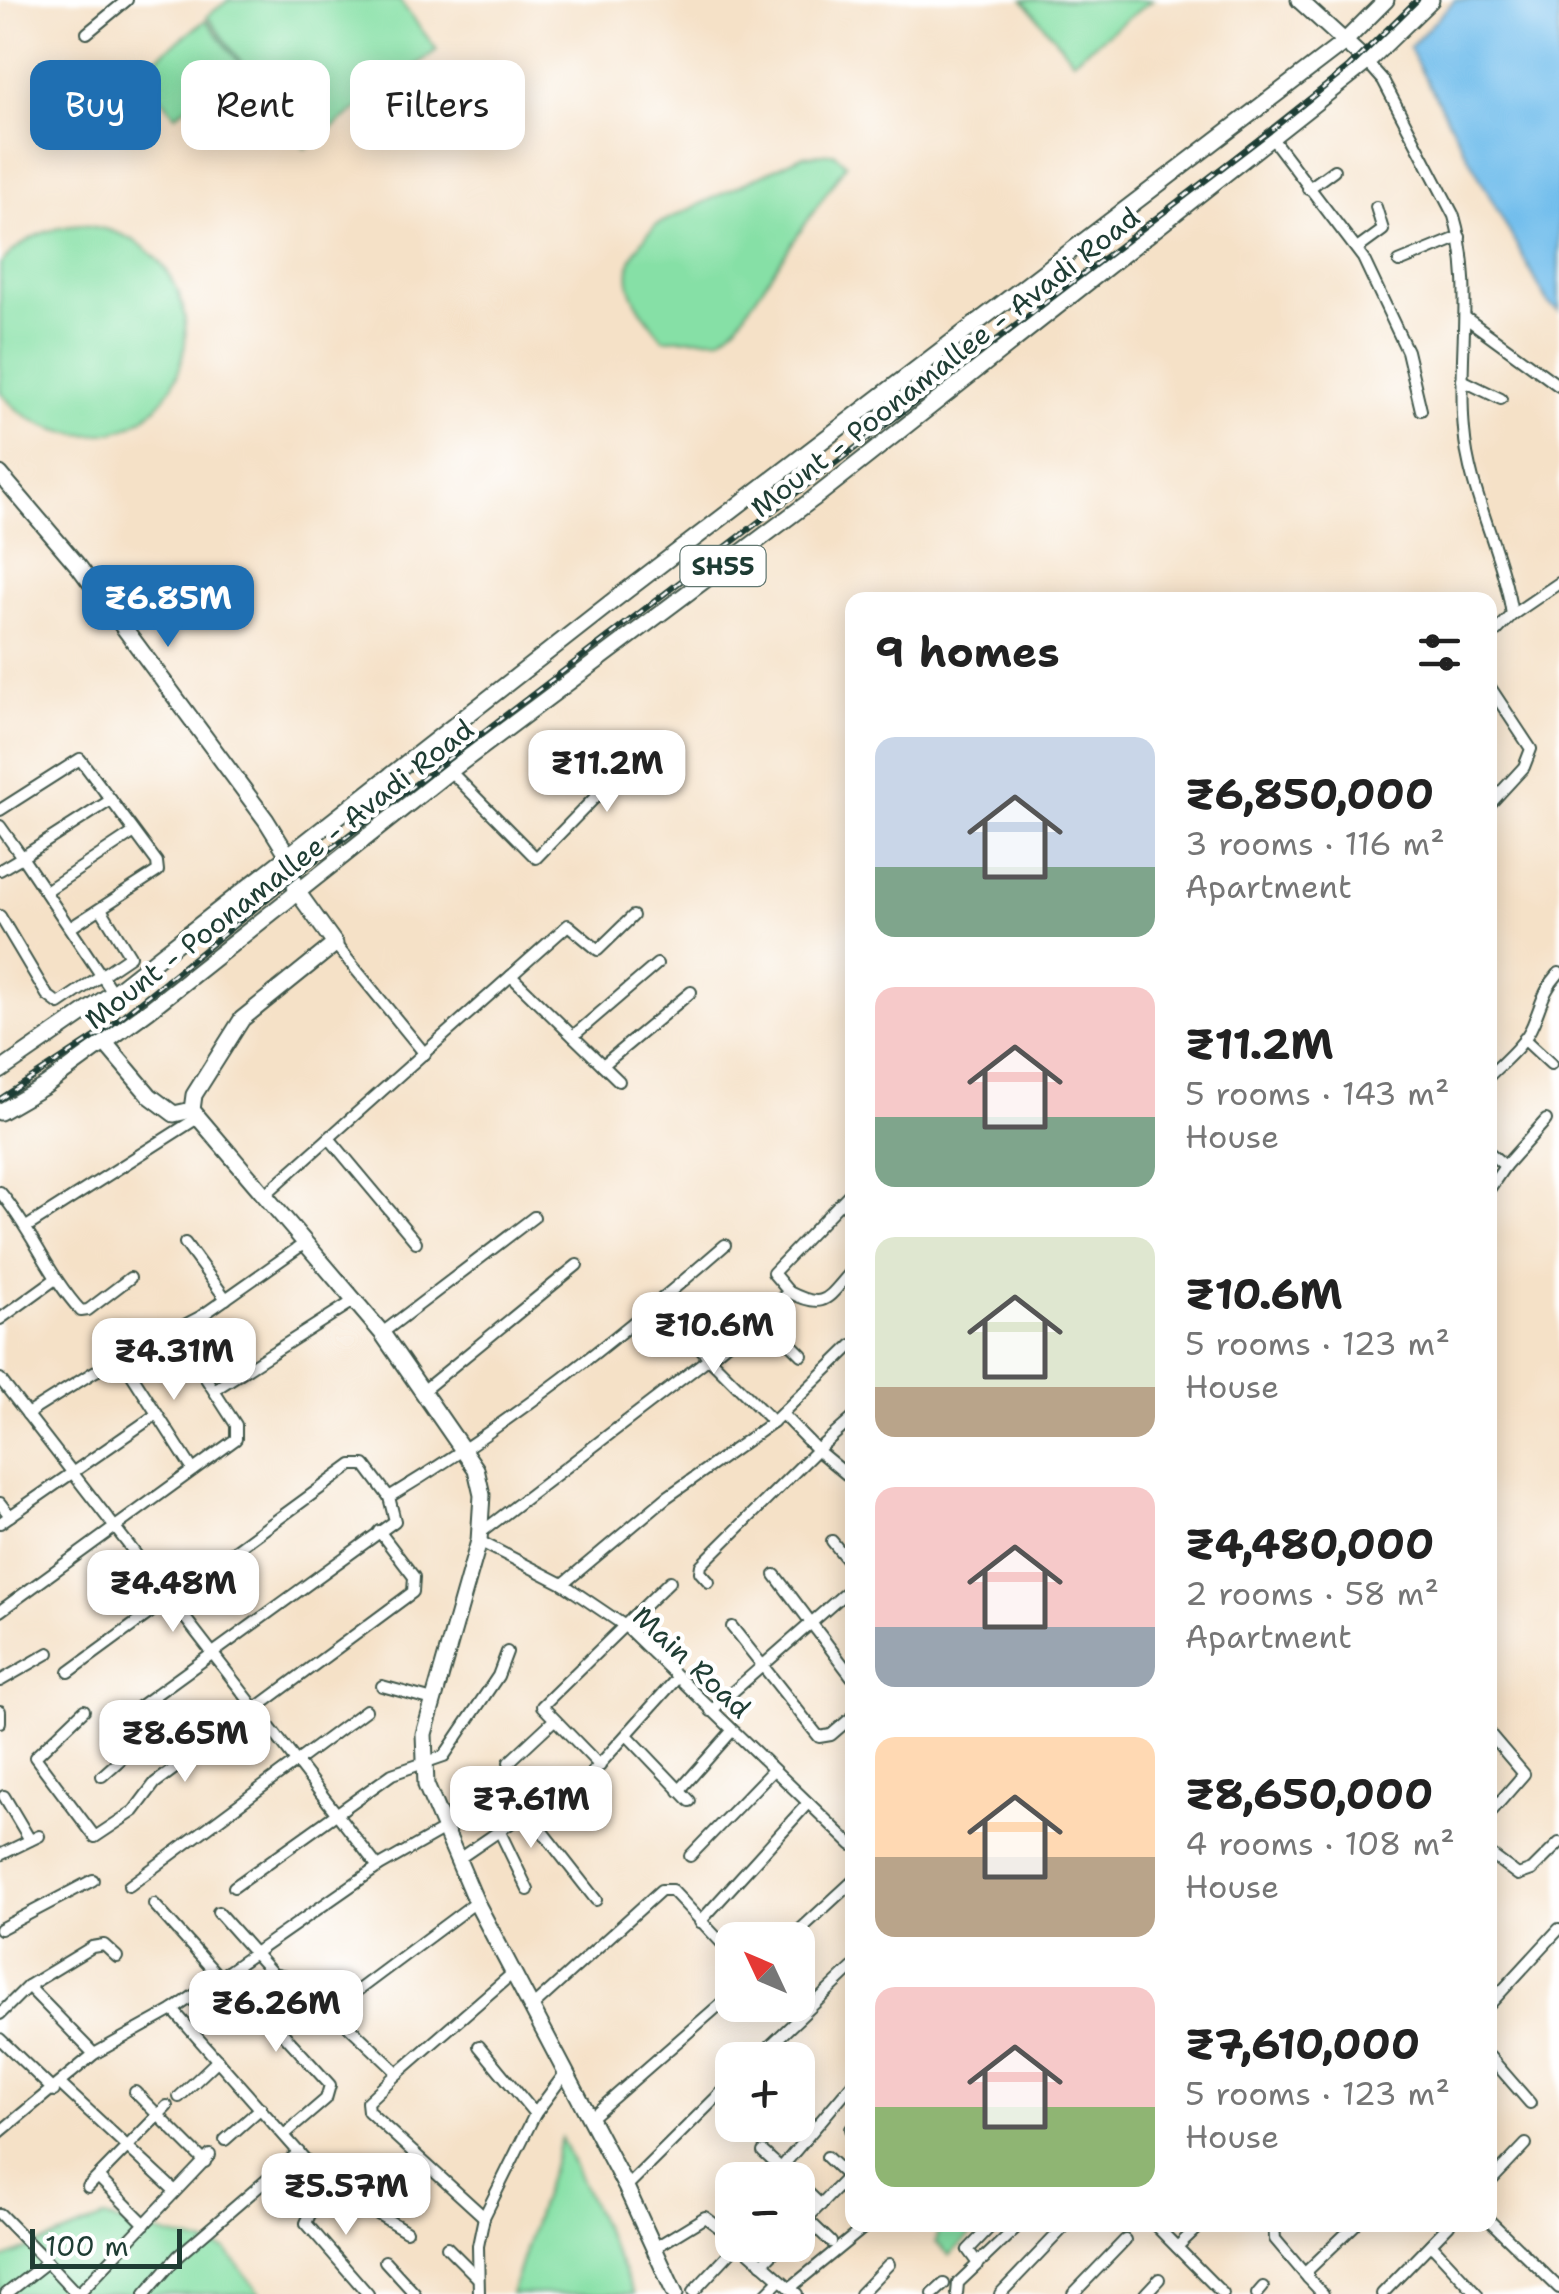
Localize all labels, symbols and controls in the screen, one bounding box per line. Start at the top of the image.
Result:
chip: Buy [30,60,161,150]
chip: Rent [181,60,330,150]
chip: Filters [350,60,525,150]
street label: Mount - Poonamallee - Avadi Road [743,198,1147,526]
road number: SH55 [680,546,766,586]
pin: ₹6.85M [87,565,249,650]
text: ₹6.85M [104,576,232,619]
text: 9 homes [875,624,1060,680]
icon: filters [1412,625,1467,680]
street label: Mount - Poonamallee - Avadi Road [77,710,481,1038]
pin: ₹11.2M [526,730,688,815]
text: ₹11.2M [550,741,664,784]
text: ₹6,850,000 [1185,766,1434,822]
icon: home [955,777,1075,897]
text: 3 rooms · 116 m² [1185,822,1445,865]
text: Apartment [1185,865,1352,908]
text: ₹11.2M [1185,1016,1334,1072]
icon: home [955,1027,1075,1147]
text: 5 rooms · 143 m² [1185,1072,1450,1115]
text: House [1185,1115,1279,1158]
text: ₹10.6M [1185,1266,1343,1322]
icon: home [955,1277,1075,1397]
pin: ₹10.6M [633,1292,795,1377]
text: ₹10.6M [654,1303,774,1346]
pin: ₹4.31M [93,1318,255,1403]
text: 5 rooms · 123 m² [1185,1322,1450,1365]
text: ₹4.31M [114,1329,234,1372]
text: House [1185,1365,1279,1408]
text: ₹4,480,000 [1185,1516,1434,1572]
icon: home [955,1527,1075,1647]
pin: ₹4.48M [92,1550,254,1635]
text: ₹4.48M [109,1561,237,1604]
text: 2 rooms · 58 m² [1185,1572,1439,1615]
street label: Main Road [625,1597,759,1727]
text: Apartment [1185,1615,1352,1658]
pin: ₹8.65M [104,1700,266,1785]
text: ₹8.65M [121,1711,249,1754]
pin: ₹7.61M [450,1766,612,1851]
text: ₹8,650,000 [1185,1766,1434,1822]
text: ₹7.61M [472,1777,590,1820]
icon: home [955,1777,1075,1897]
text: 4 rooms · 108 m² [1185,1822,1455,1865]
text: House [1185,1865,1279,1908]
north arrow [715,1922,815,2022]
map controls [715,1922,815,2262]
pin: ₹6.26M [195,1970,357,2055]
text: ₹6.26M [211,1981,341,2024]
text: ₹7,610,000 [1185,2016,1420,2072]
icon: home [955,2027,1075,2147]
button: + [715,2042,815,2142]
text: 5 rooms · 123 m² [1185,2072,1450,2115]
text: House [1185,2115,1279,2158]
pin: ₹5.57M [265,2153,427,2238]
button: − [715,2162,815,2262]
text: ₹5.57M [283,2164,409,2207]
scale bar [30,2224,182,2268]
text: 100 m [45,2227,129,2265]

